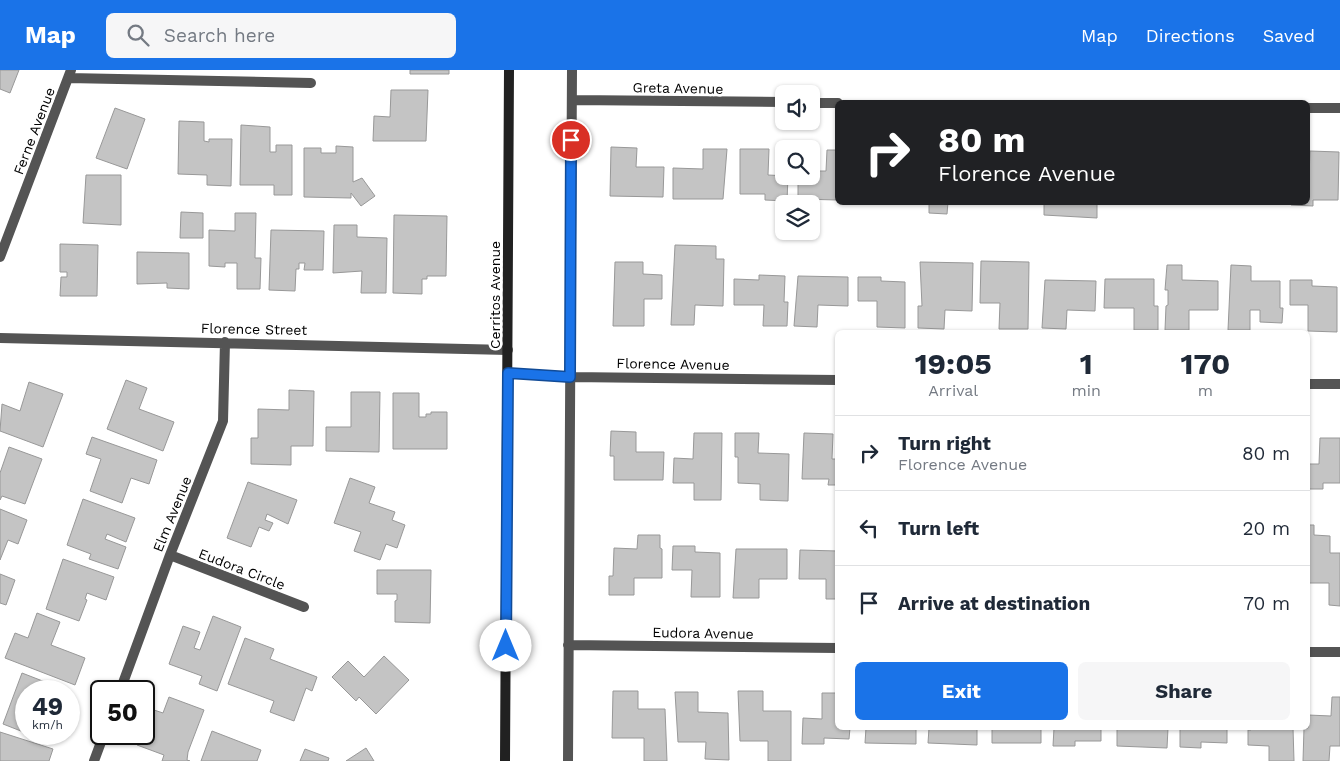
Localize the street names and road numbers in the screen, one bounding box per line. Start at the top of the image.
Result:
street label: Greta Avenue [633,79,723,97]
street label: Ferne Avenue [10,85,58,177]
street label: Cerritos Avenue [487,241,503,349]
street label: Florence Street [201,320,307,338]
street label: Florence Avenue [616,355,730,373]
street label: Elm Avenue [150,474,194,554]
street label: Eudora Circle [196,545,288,593]
street label: Eudora Avenue [652,624,754,642]

